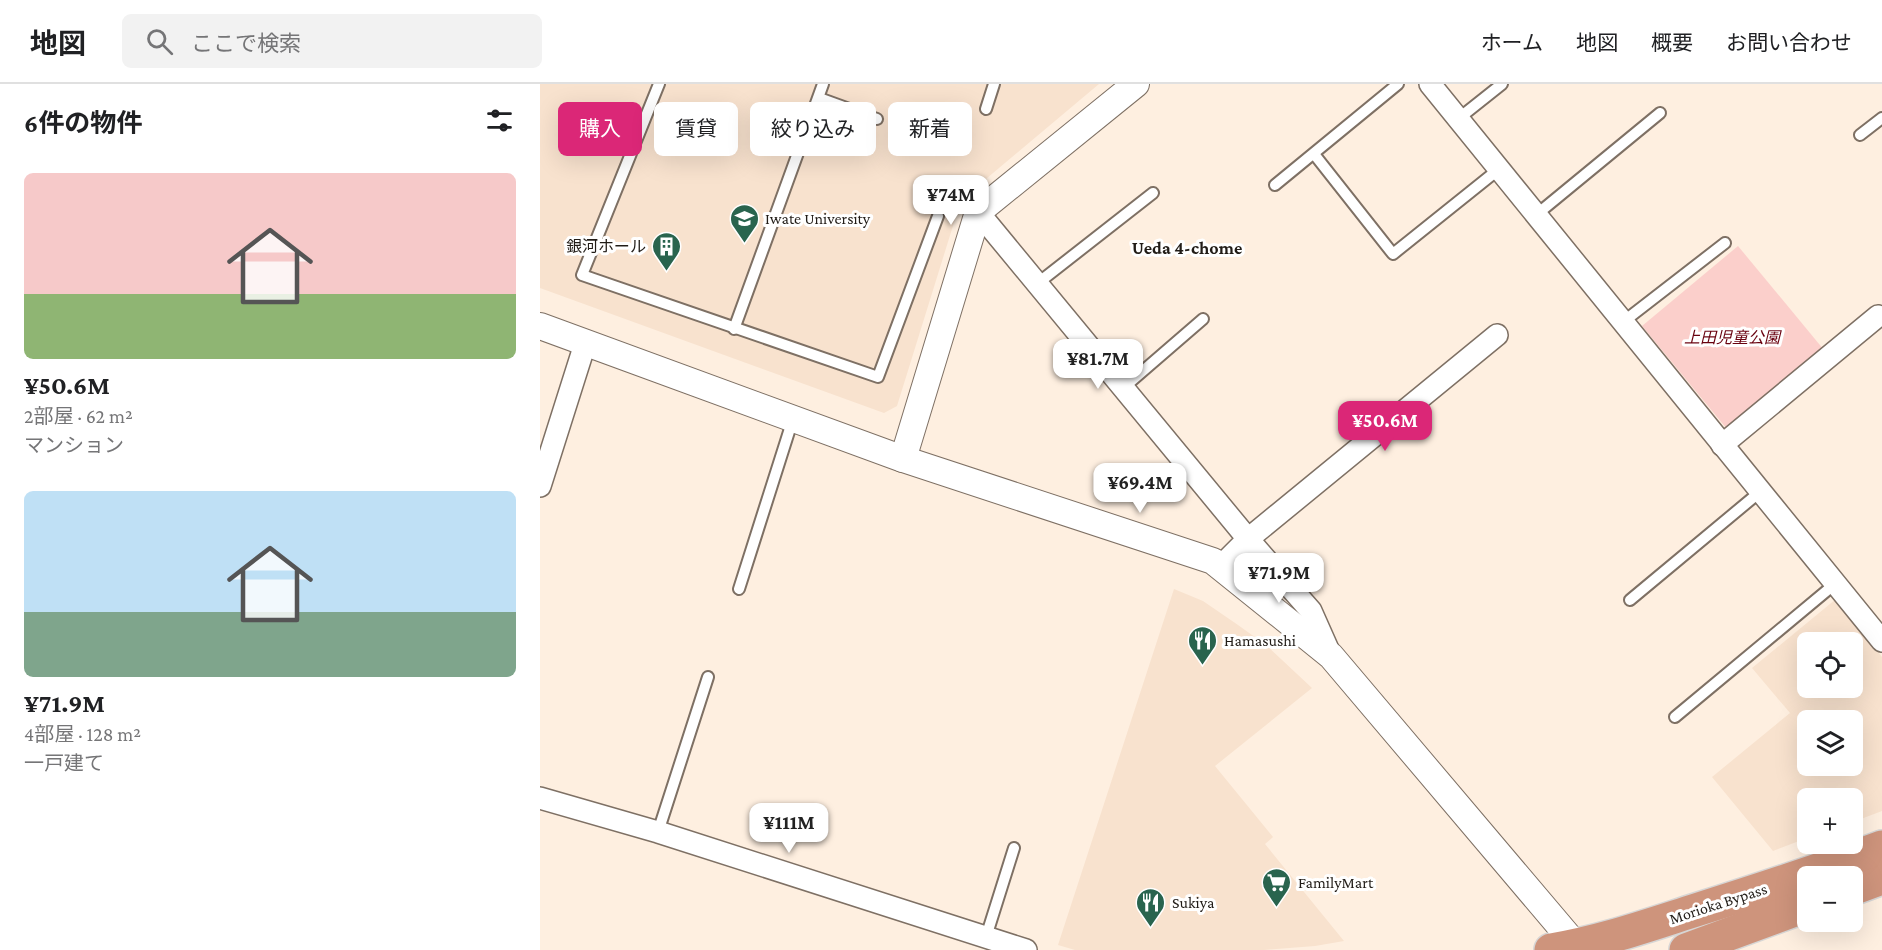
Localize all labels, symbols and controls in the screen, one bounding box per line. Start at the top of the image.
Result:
search box [122,14,542,68]
icon: search [143,25,176,58]
text: 地図 [30,28,86,59]
text: ここで検索 [191,31,301,56]
text: ホーム [1481,31,1543,55]
text: 地図 [1576,31,1618,55]
text: 概要 [1651,31,1693,55]
text: お問い合わせ [1726,31,1852,55]
chip: 購入 [558,102,642,156]
chip: 賃貸 [654,102,738,156]
chip: 絞り込み [750,102,876,156]
chip: 新着 [888,102,972,156]
icon: filters [483,104,516,137]
text: 6件の物件 [24,109,142,138]
pin: ¥74M [915,175,987,226]
text: ¥74M [927,183,975,205]
school or university icon: Iwate University [728,202,760,244]
place label: Iwate University [765,210,871,228]
icon: home [216,212,324,320]
building icon: 銀河ホール [651,230,683,272]
place label: 銀河ホール [566,238,646,255]
district label: Ueda 4-chome [1132,238,1242,258]
park label: 上田児童公園 [1684,329,1782,346]
pin: ¥81.7M [1049,339,1147,390]
text: ¥81.7M [1067,347,1129,369]
text: ¥50.6M [24,371,110,400]
pin: ¥50.6M [1336,401,1434,452]
text: 2部屋 · 62 m² [24,405,133,427]
text: ¥50.6M [1352,409,1418,431]
text: マンション [24,434,124,456]
pin: ¥69.4M [1091,463,1189,514]
text: ¥69.4M [1107,471,1173,493]
icon: home [216,530,324,638]
pin: ¥71.9M [1230,553,1328,604]
text: ¥71.9M [1248,561,1310,583]
restaurant icon: Hamasushi [1187,624,1219,666]
place label: Hamasushi [1224,632,1296,649]
map controls [1797,632,1863,932]
button: locate [1797,632,1863,698]
text: ¥71.9M [24,689,105,718]
button: layers [1797,710,1863,776]
text: 4部屋 · 128 m² [24,723,141,745]
text: 一戸建て [24,752,104,774]
button: + [1797,788,1863,854]
pin: ¥111M [747,803,831,854]
text: ¥111M [763,811,815,833]
supermarket icon: FamilyMart [1261,866,1293,908]
button: − [1797,866,1863,932]
place label: FamilyMart [1298,874,1374,892]
street label: Morioka Bypass [1667,880,1769,928]
restaurant icon: Sukiya [1135,886,1167,928]
place label: Sukiya [1172,894,1215,912]

